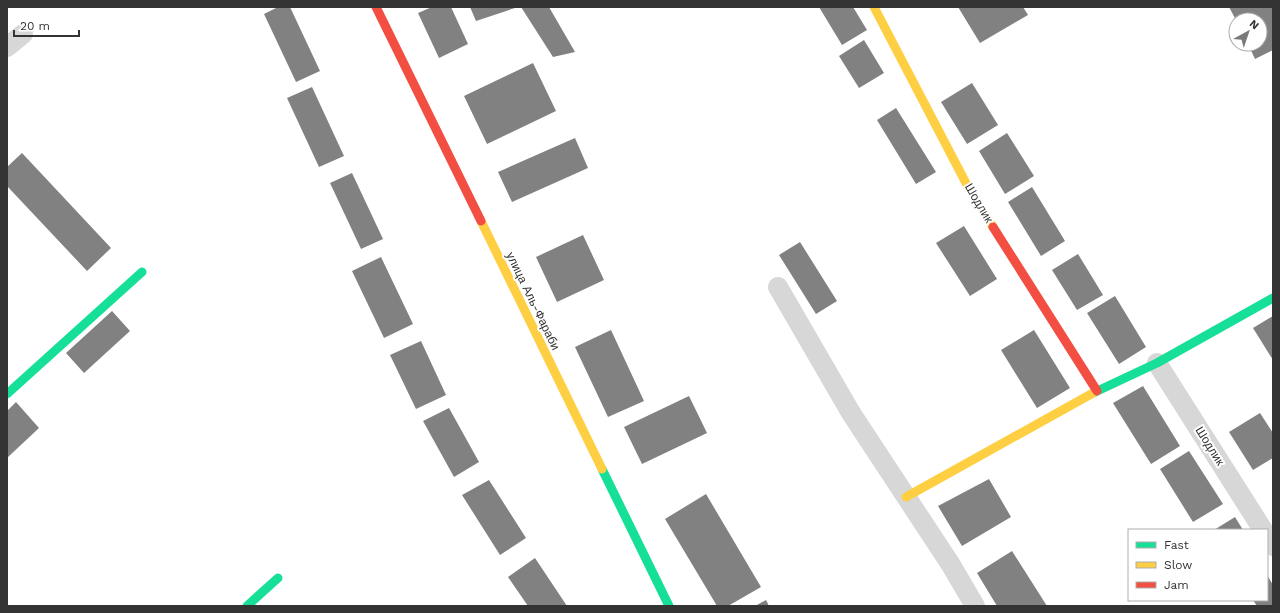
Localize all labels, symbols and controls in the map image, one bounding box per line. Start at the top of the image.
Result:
scale bar [14,12,79,38]
north arrow [1228,12,1268,52]
text: N [1247,17,1261,32]
text: 20 m [20,19,50,33]
street label: Шодлик [962,181,997,226]
street label: улица Аль-Фараби [503,250,563,352]
street label: Шодлик [1193,424,1228,469]
legend [1128,529,1268,601]
text: Fast [1164,538,1189,552]
text: Slow [1164,558,1192,572]
text: Jam [1164,578,1189,592]

